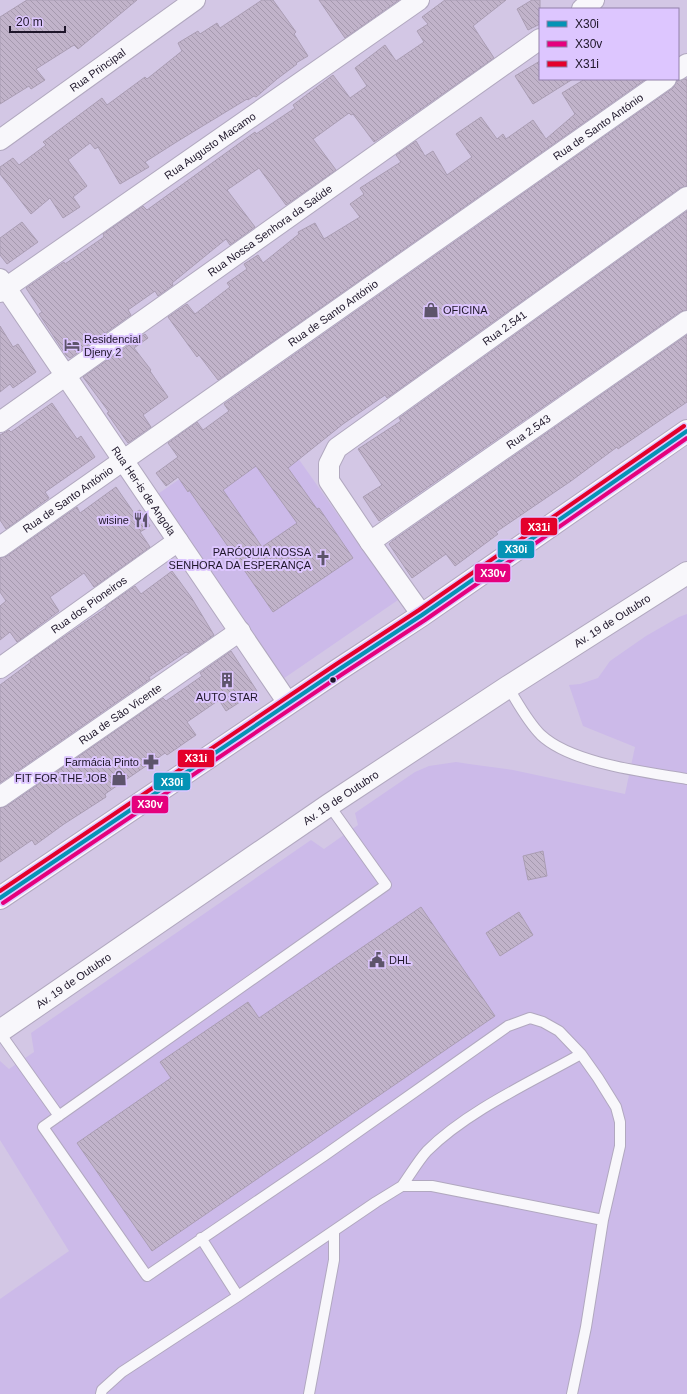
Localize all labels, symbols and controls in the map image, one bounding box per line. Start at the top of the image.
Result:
scale bar [10,8,65,34]
legend [539,8,679,80]
text: 20 m [16,15,43,29]
text: X30i [575,17,599,31]
text: X30v [575,37,602,51]
street label: Rua Principal [67,46,128,94]
text: X31i [575,57,599,71]
street label: Rua de Santo António [551,91,645,162]
street label: Rua Augusto Macamo [162,110,258,182]
street label: Rua Nossa Senhora da Saúde [206,182,334,279]
street label: Rua de Santo António [286,277,380,349]
shop icon: OFICINA [422,301,440,319]
place label: OFICINA [443,304,488,316]
street label: Rua 2.541 [480,308,529,348]
place label: Residencial Djeny 2 [84,333,141,358]
hotel icon: Residencial Djeny 2 [63,336,81,354]
street label: Rua 2.543 [504,412,553,451]
street label: Rua Her-is de Angola [109,444,179,538]
street label: Rua de Santo António [21,464,115,535]
restaurant icon: wisine [132,511,150,529]
place label: wisine [97,514,129,526]
line badge: X31i [520,517,558,536]
text: X31i [528,521,550,533]
line badge: X30i [497,540,535,559]
text: X30i [505,543,527,555]
place label: PARÓQUIA NOSSA SENHORA DA ESPERANÇA [169,546,312,571]
church icon: PARÓQUIA NOSSA SENHORA DA ESPERANÇA [314,549,332,567]
line badge: X30v [474,563,511,583]
text: X30v [480,567,507,579]
street label: Rua dos Pioneiros [49,573,129,636]
street label: Av. 19 de Outubro [572,592,653,649]
building icon: AUTO STAR [218,671,236,689]
unlabelled marker [328,675,338,685]
street label: Rua de São Vicente [76,681,164,747]
place label: AUTO STAR [196,691,258,703]
line badge: X31i [177,749,215,768]
text: X31i [185,752,207,764]
pharmacy icon: Farmácia Pinto [142,753,160,771]
place label: Farmácia Pinto [65,756,139,768]
street label: Av. 19 de Outubro [301,768,381,827]
shop icon: FIT FOR THE JOB [110,769,128,787]
place label: FIT FOR THE JOB [15,772,107,784]
line badge: X30i [153,772,191,791]
text: X30i [161,776,183,788]
line badge: X30v [131,795,169,814]
text: X30v [137,798,164,810]
street label: Av. 19 de Outubro [34,951,113,1011]
public building icon: DHL [368,951,386,969]
place label: DHL [389,954,411,966]

